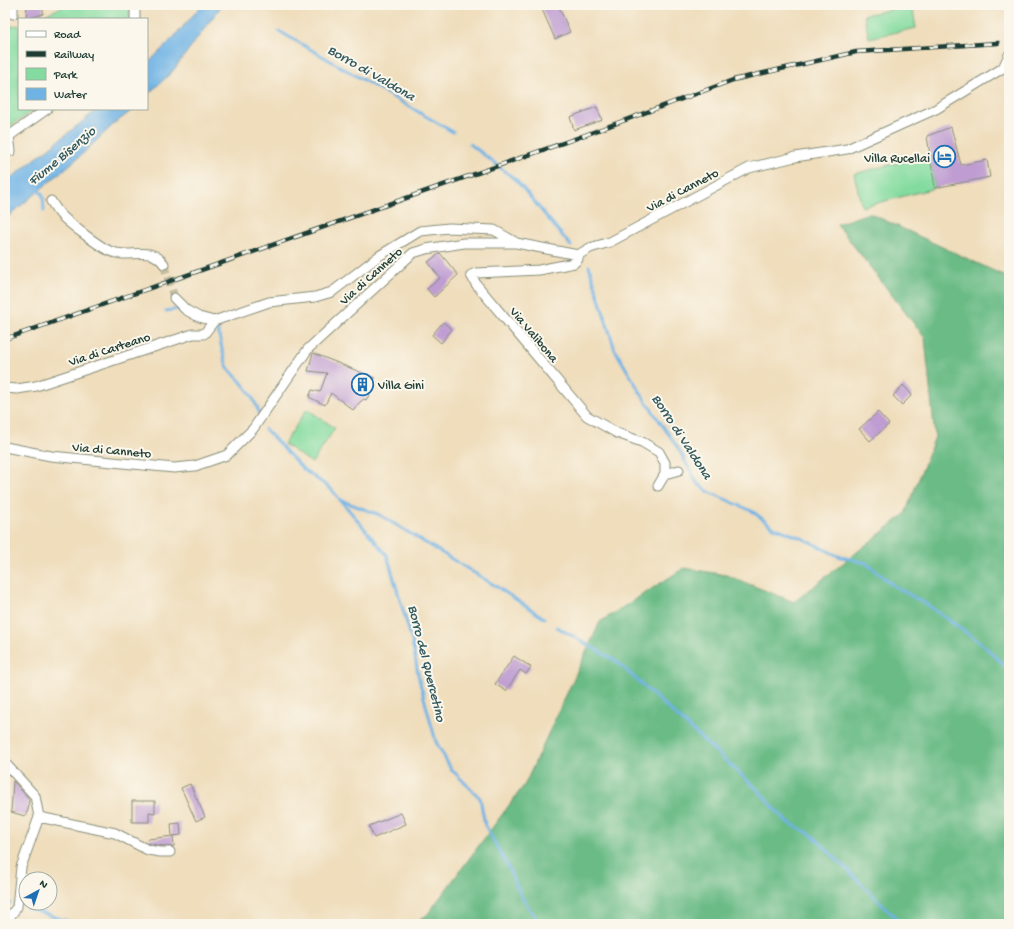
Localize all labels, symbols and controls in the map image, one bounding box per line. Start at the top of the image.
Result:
legend [18,18,148,110]
text: Road [54,29,81,43]
water label: Borro di Valdona [324,42,418,107]
text: Railway [54,49,94,63]
text: Park [53,69,79,83]
text: Water [54,89,88,103]
water label: Fiume Bisenzio [25,123,100,190]
hotel icon: Villa Rucellai [932,144,958,170]
place label: Villa Rucellai [863,152,930,167]
street label: Via di Canneto [644,166,722,217]
street label: Via di Canneto [336,245,406,310]
street label: Via Valibona [505,304,561,367]
street label: Via di Carteano [66,330,153,371]
building icon: Villa Gini [349,371,375,397]
place label: Villa Gini [377,379,424,394]
water label: Borro di Valdona [647,392,715,484]
street label: Via di Canneto [71,440,152,462]
water label: Borro del Quercetino [403,604,448,724]
north arrow [18,871,58,911]
text: N [37,878,50,892]

